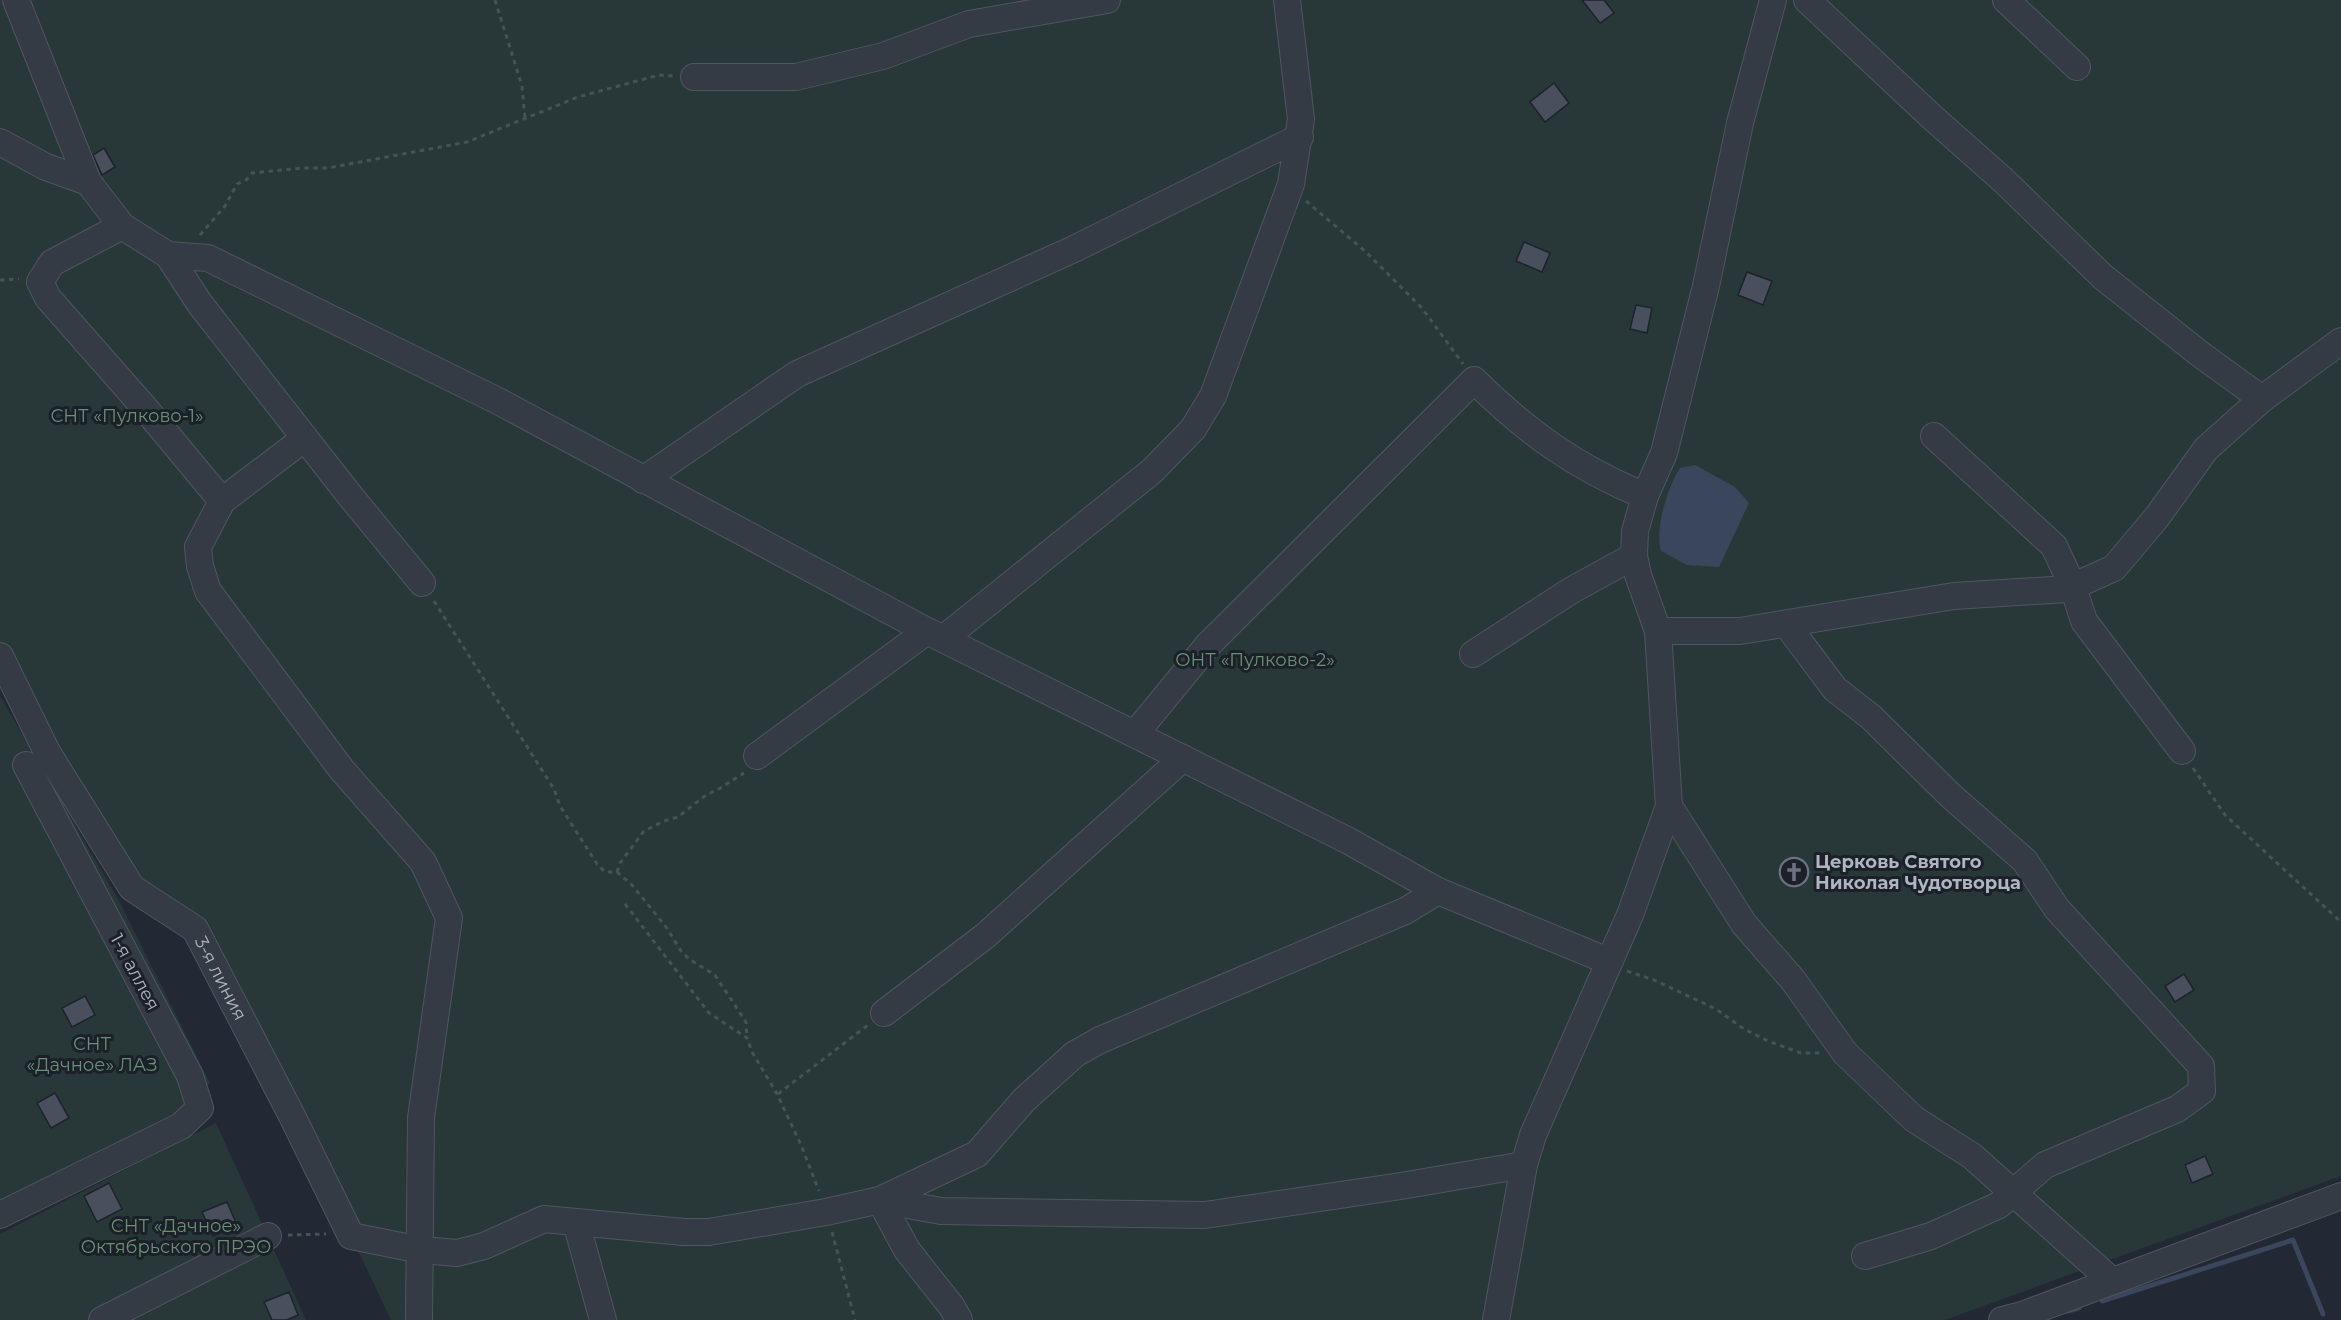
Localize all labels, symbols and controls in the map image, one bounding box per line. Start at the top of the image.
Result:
park label: СНТ «Пулково-1» [50,405,204,427]
park label: ОНТ «Пулково-2» [1175,649,1335,671]
place label: Церковь Святого Николая Чудотворца [1815,851,2021,894]
church icon: Церковь Святого Николая Чудотворца [1778,856,1810,888]
street label: 1-я аллея [106,930,164,1014]
street label: 3-я линия [190,933,251,1024]
park label: СНТ «Дачное» ЛАЗ [27,1033,157,1076]
park label: СНТ «Дачное» Октябрьского ПРЭО [81,1215,271,1258]

